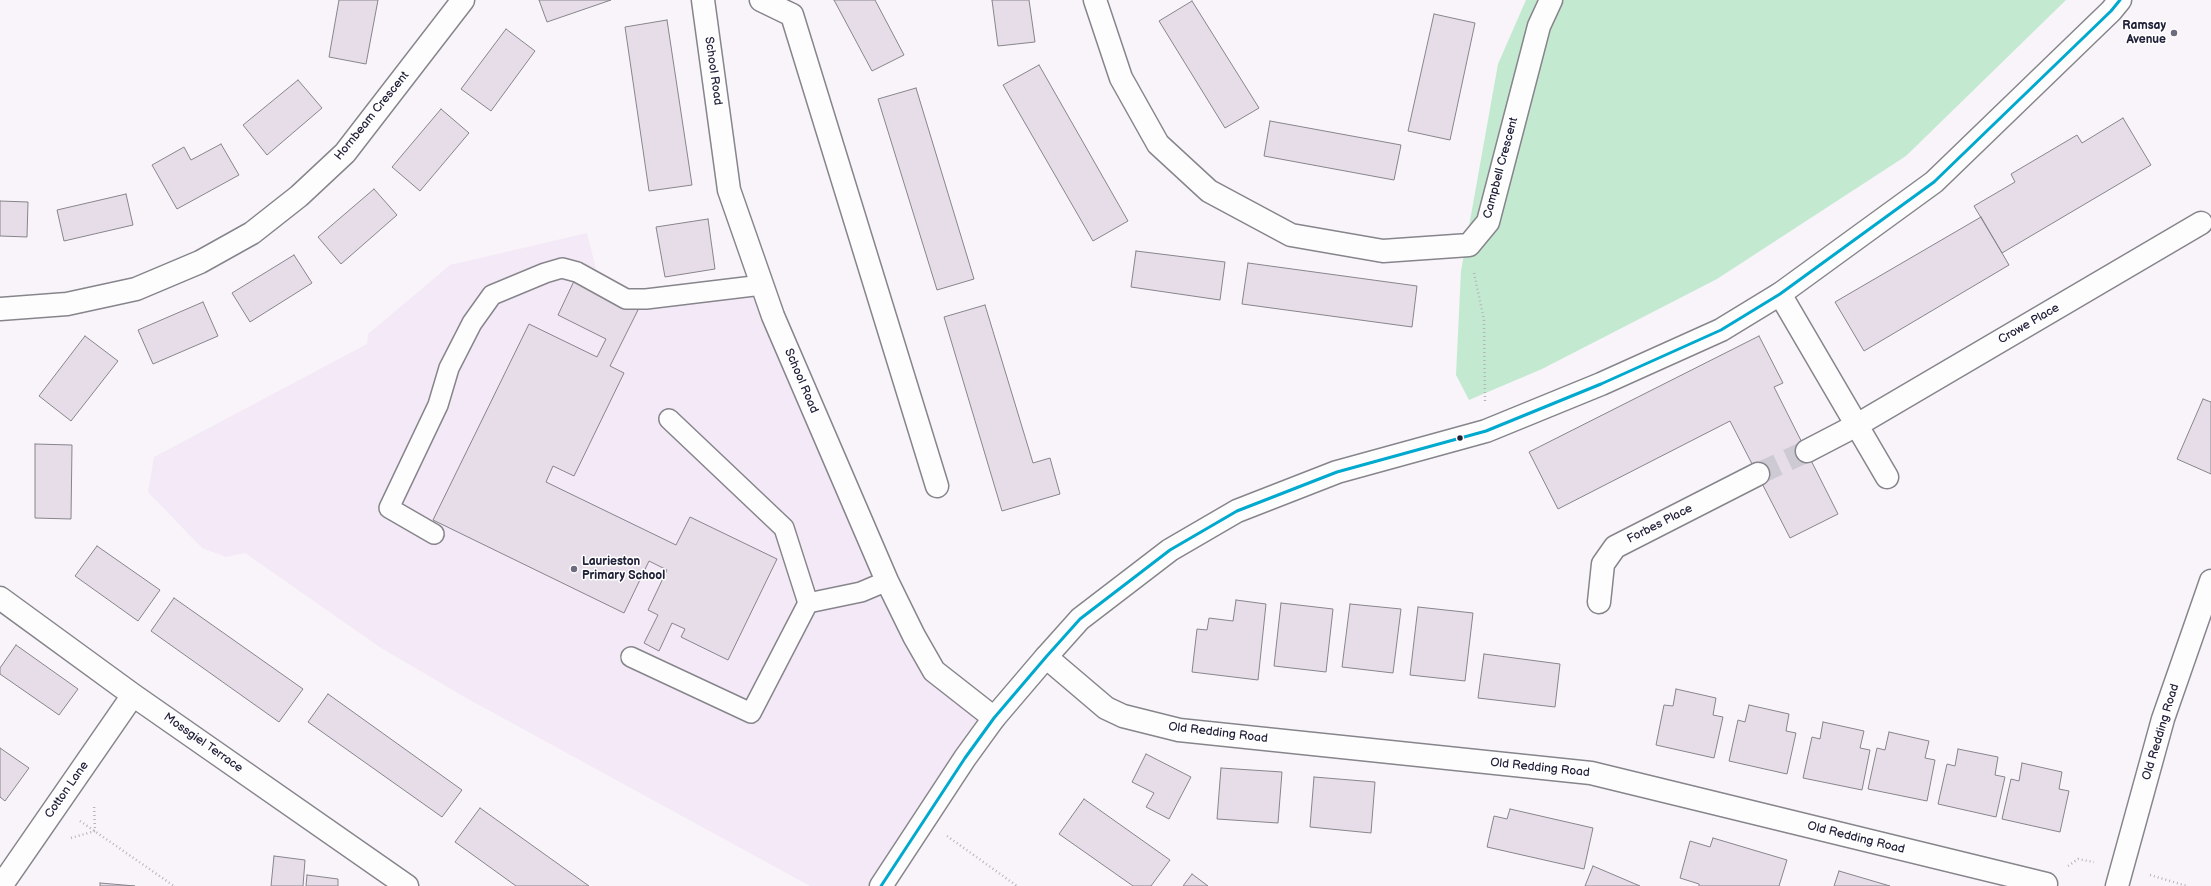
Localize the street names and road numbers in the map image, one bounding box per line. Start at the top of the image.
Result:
street label: School Road [701,36,725,106]
street label: Hornbeam Crescent [332,69,412,163]
street label: Campbell Crescent [1481,116,1521,220]
street label: Crowe Place [1996,301,2062,347]
street label: School Road [781,347,821,415]
street label: Forbes Place [1625,501,1695,547]
street label: Old Redding Road [2139,682,2183,782]
street label: Mossgiel Terrace [161,710,245,776]
street label: Old Redding Road [1167,720,1269,746]
street label: Old Redding Road [1490,756,1590,780]
street label: Cotton Lane [42,759,92,821]
street label: Old Redding Road [1806,819,1906,857]

